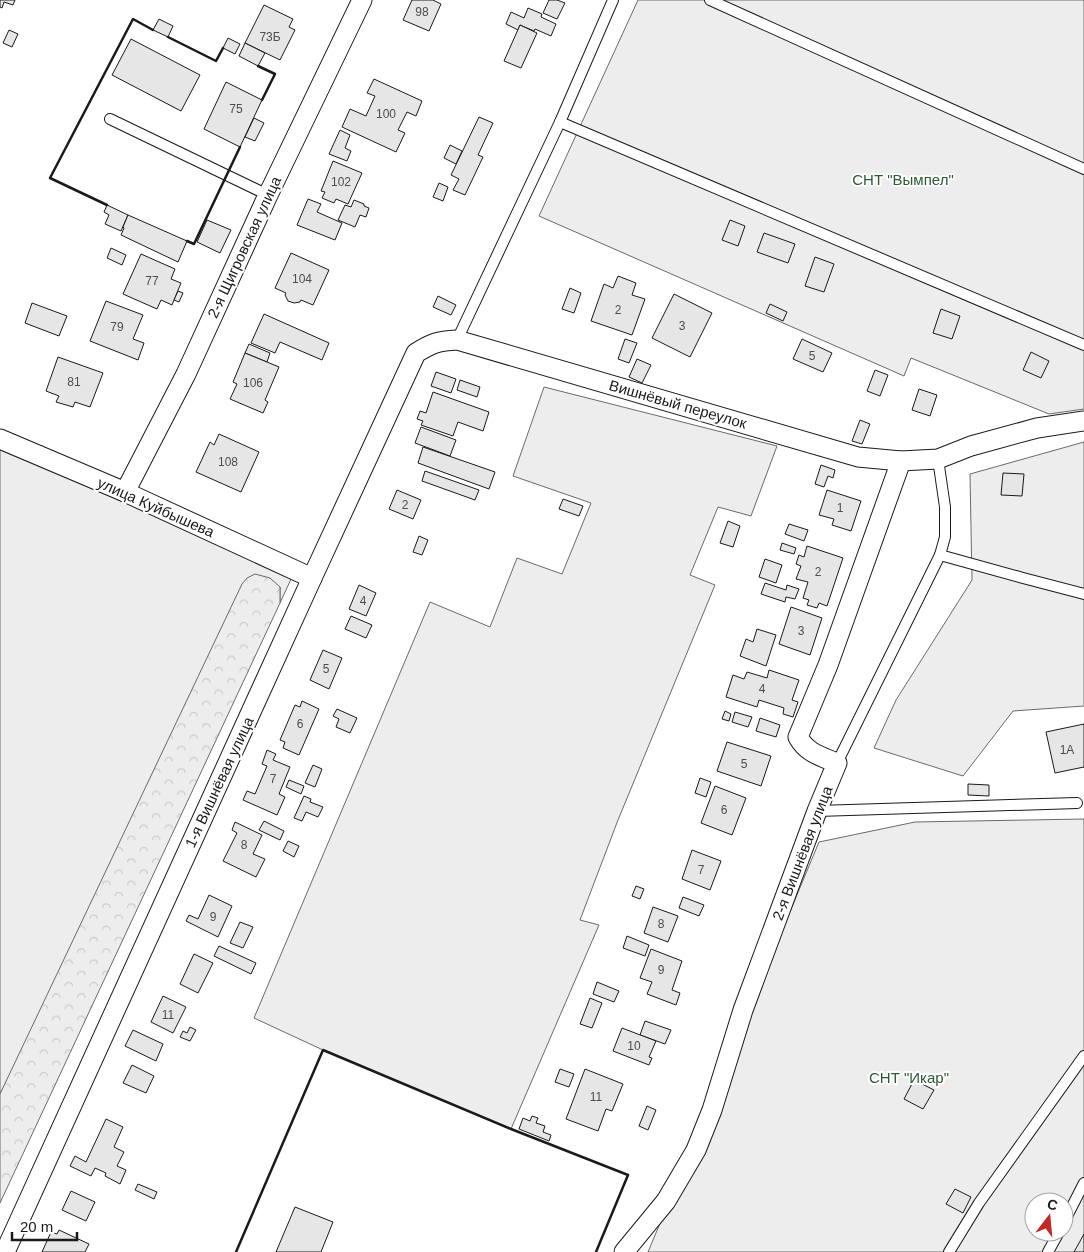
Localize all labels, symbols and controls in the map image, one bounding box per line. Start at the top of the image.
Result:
house number: 98 [415,5,429,19]
house number: 73Б [259,30,281,44]
house number: 75 [229,102,243,116]
house number: 100 [376,107,396,121]
park label: СНТ "Вымпел" [852,171,954,188]
street label: 2-я Щигровская улица [204,173,285,321]
house number: 102 [331,175,351,189]
house number: 104 [292,272,312,286]
house number: 77 [145,274,159,288]
house number: 2 [615,303,622,317]
house number: 3 [679,319,686,333]
house number: 79 [110,320,124,334]
house number: 5 [809,349,816,363]
house number: 81 [67,375,81,389]
house number: 106 [243,376,263,390]
street label: Вишнёвый переулок [607,376,749,432]
house number: 108 [218,455,238,469]
street label: улица Куйбышева [95,474,218,541]
house number: 2 [402,498,409,512]
house number: 1 [837,501,844,515]
house number: 2 [815,565,822,579]
house number: 4 [360,594,367,608]
house number: 3 [798,624,805,638]
house number: 5 [323,662,330,676]
house number: 4 [759,682,766,696]
street label: 1-я Вишнёвая улица [181,713,257,850]
house number: 6 [297,717,304,731]
house number: 1А [1060,743,1074,757]
house number: 5 [741,757,748,771]
house number: 7 [270,772,277,786]
street label: 2-я Вишнёвая улица [769,783,836,922]
house number: 6 [721,803,728,817]
house number: 8 [241,838,248,852]
house number: 7 [698,863,705,877]
house number: 9 [210,910,217,924]
house number: 8 [658,917,665,931]
house number: 9 [658,963,665,977]
house number: 11 [162,1008,175,1022]
house number: 10 [627,1039,641,1053]
park label: СНТ "Икар" [869,1069,949,1086]
house number: 11 [590,1090,603,1104]
north arrow [1024,1192,1074,1242]
text: С [1046,1195,1060,1214]
scale bar [12,1210,78,1242]
text: 20 m [20,1218,53,1235]

